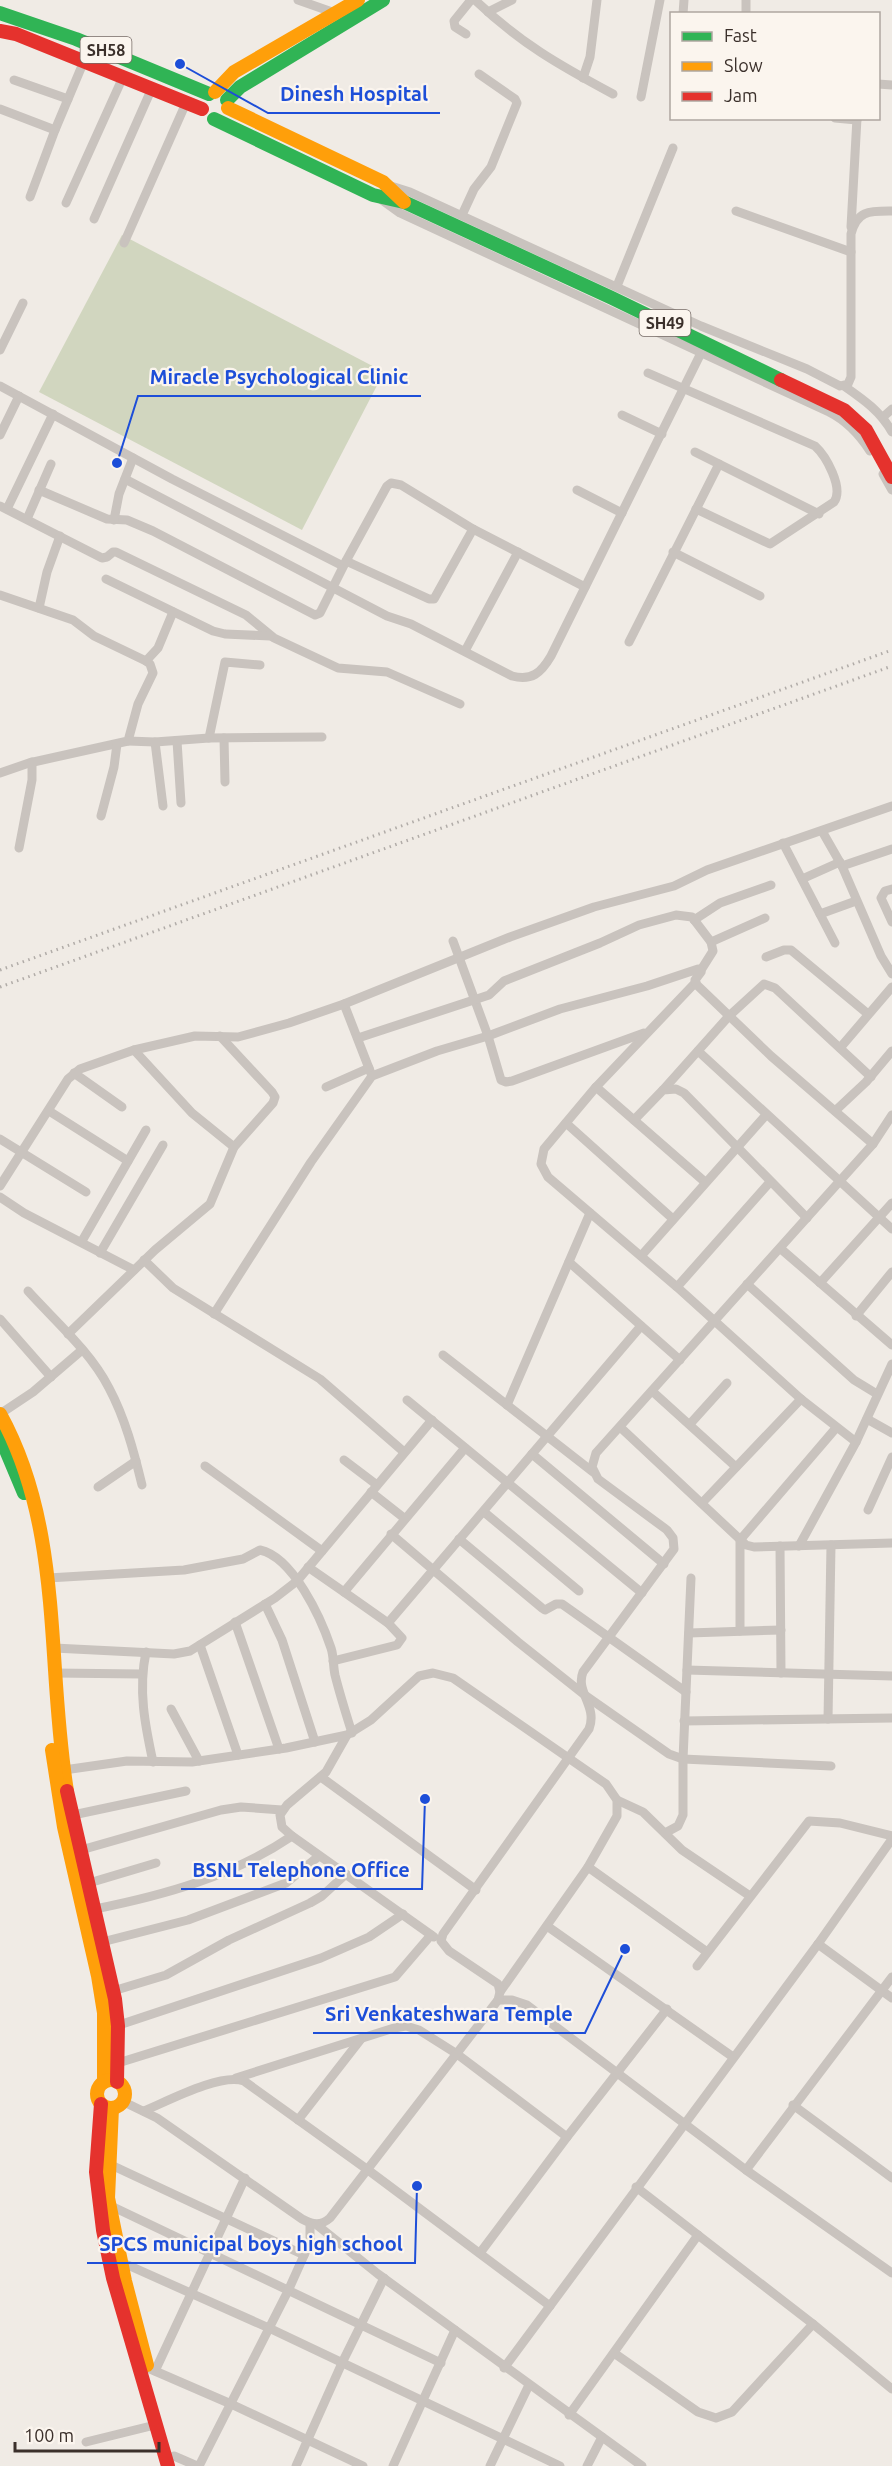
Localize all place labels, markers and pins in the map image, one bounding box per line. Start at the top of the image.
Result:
callout: Dinesh Hospital [268,75,440,113]
callout: Miracle Psychological Clinic [138,358,421,396]
callout: BSNL Telephone Office [181,1851,422,1889]
callout: Sri Venkateshwara Temple [313,1995,585,2033]
callout: SPCS municipal boys high school [87,2225,415,2263]

